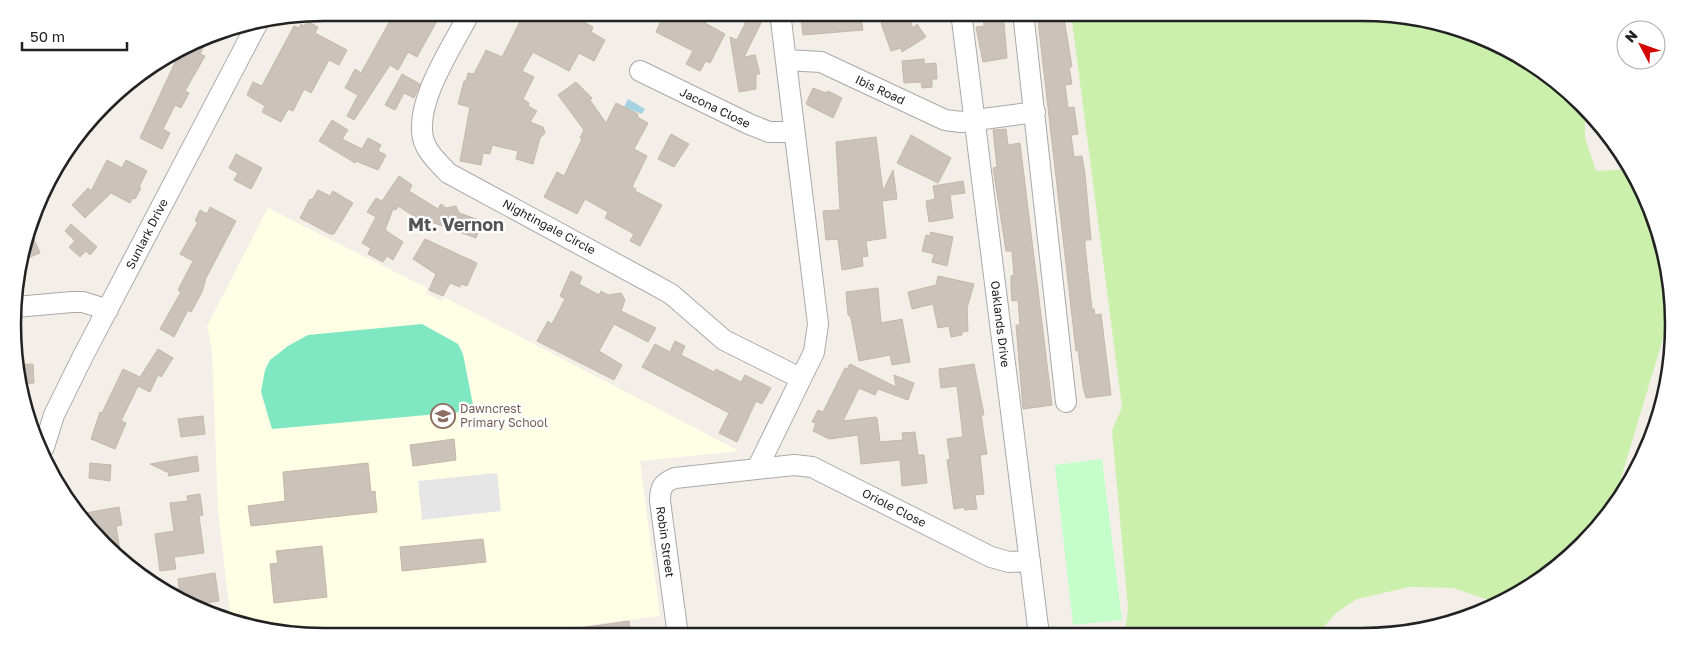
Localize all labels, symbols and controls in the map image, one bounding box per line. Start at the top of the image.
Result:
scale bar [22,20,128,52]
north arrow [1616,20,1666,70]
text: 50 m [30,27,65,45]
text: N [1621,27,1641,46]
street label: Ibis Road [853,72,907,108]
street label: Jacona Close [677,84,753,131]
street label: Sunlark Drive [122,196,171,272]
street label: Nightingale Circle [500,196,598,257]
district label: Mt. Vernon [408,213,504,235]
street label: Oaklands Drive [988,280,1013,368]
place label: Dawncrest Primary School [460,401,548,430]
school or university icon: Dawncrest Primary School [430,403,456,429]
street label: Oriole Close [860,485,929,530]
street label: Robin Street [653,505,678,579]

